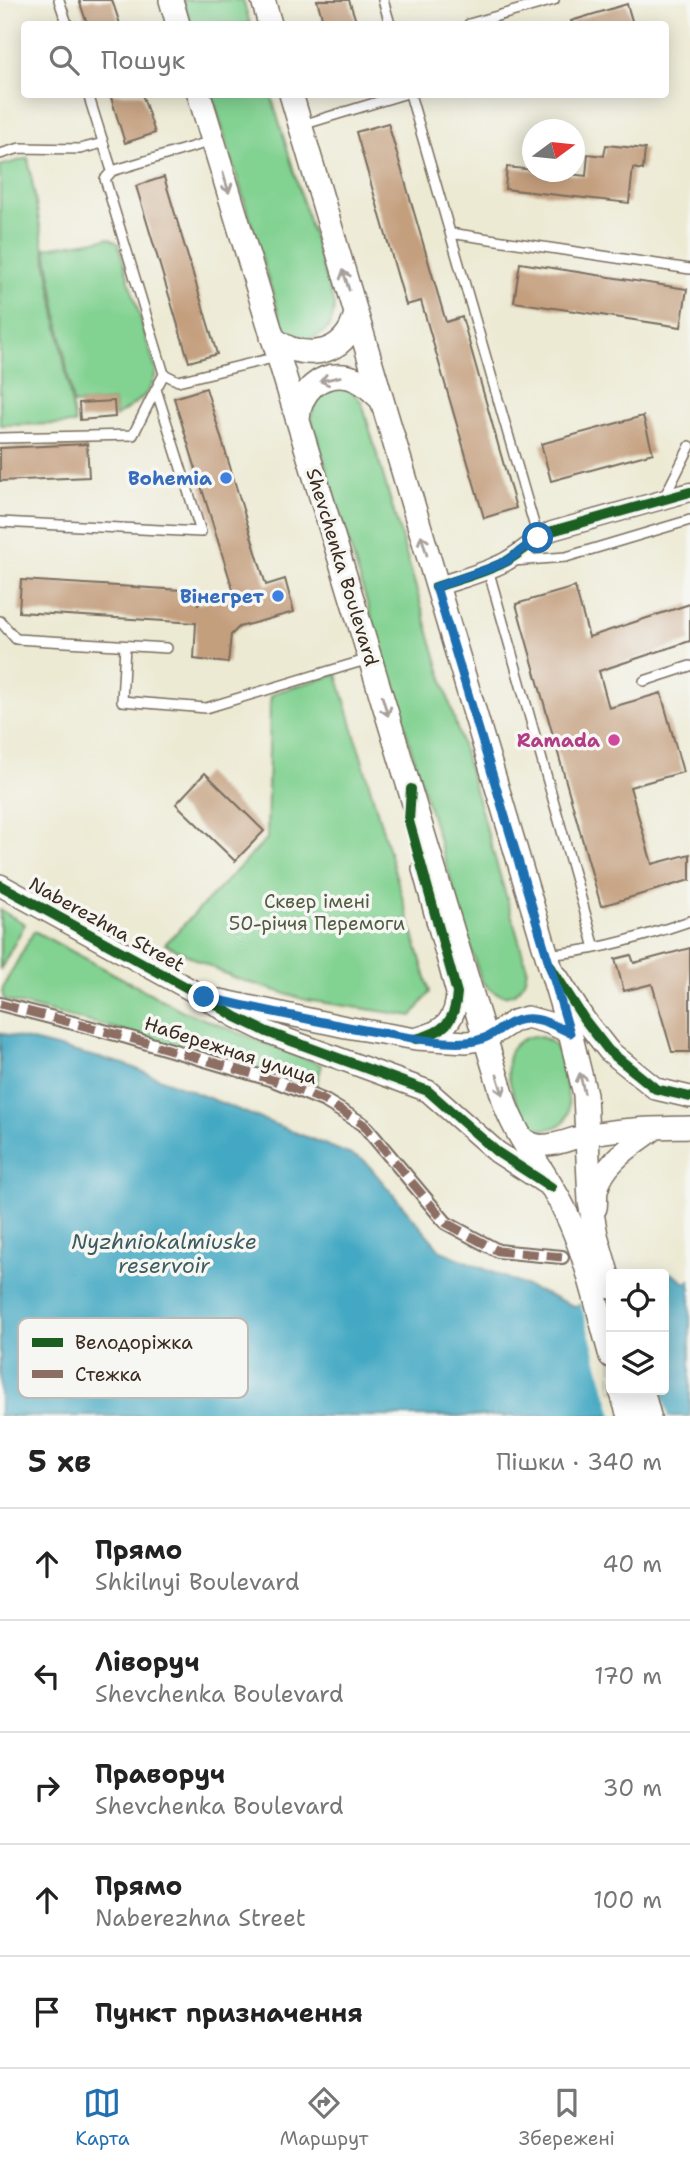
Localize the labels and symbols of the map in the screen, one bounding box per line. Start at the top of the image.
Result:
north arrow [522,119,585,182]
one-way arrow [221,172,234,194]
one-way arrow [339,269,352,291]
one-way arrow [319,373,342,387]
street label: Shevchenka Boulevard [301,465,385,669]
place label: Bohemia [128,466,212,491]
marker: Bohemia [218,470,234,486]
route start [522,522,553,553]
one-way arrow [417,535,430,557]
place label: Вінегрет [180,584,265,609]
marker: Вінегрет [270,588,286,604]
one-way arrow [380,694,393,716]
place label: Ramada [517,728,600,753]
marker: Ramada [606,732,622,748]
street label: Naberezhna Street [25,871,189,978]
park label: Сквер імені 50-річчя Перемоги [229,889,405,936]
route end [188,981,219,1012]
street label: Набережная улица [141,1011,321,1090]
one-way arrow [494,1073,507,1095]
one-way arrow [575,1073,588,1095]
water label: Nyzhniokalmiuske reservoir [71,1228,257,1280]
legend [18,1318,248,1398]
text: Велодоріжка [75,1330,193,1355]
text: Стежка [75,1362,142,1387]

